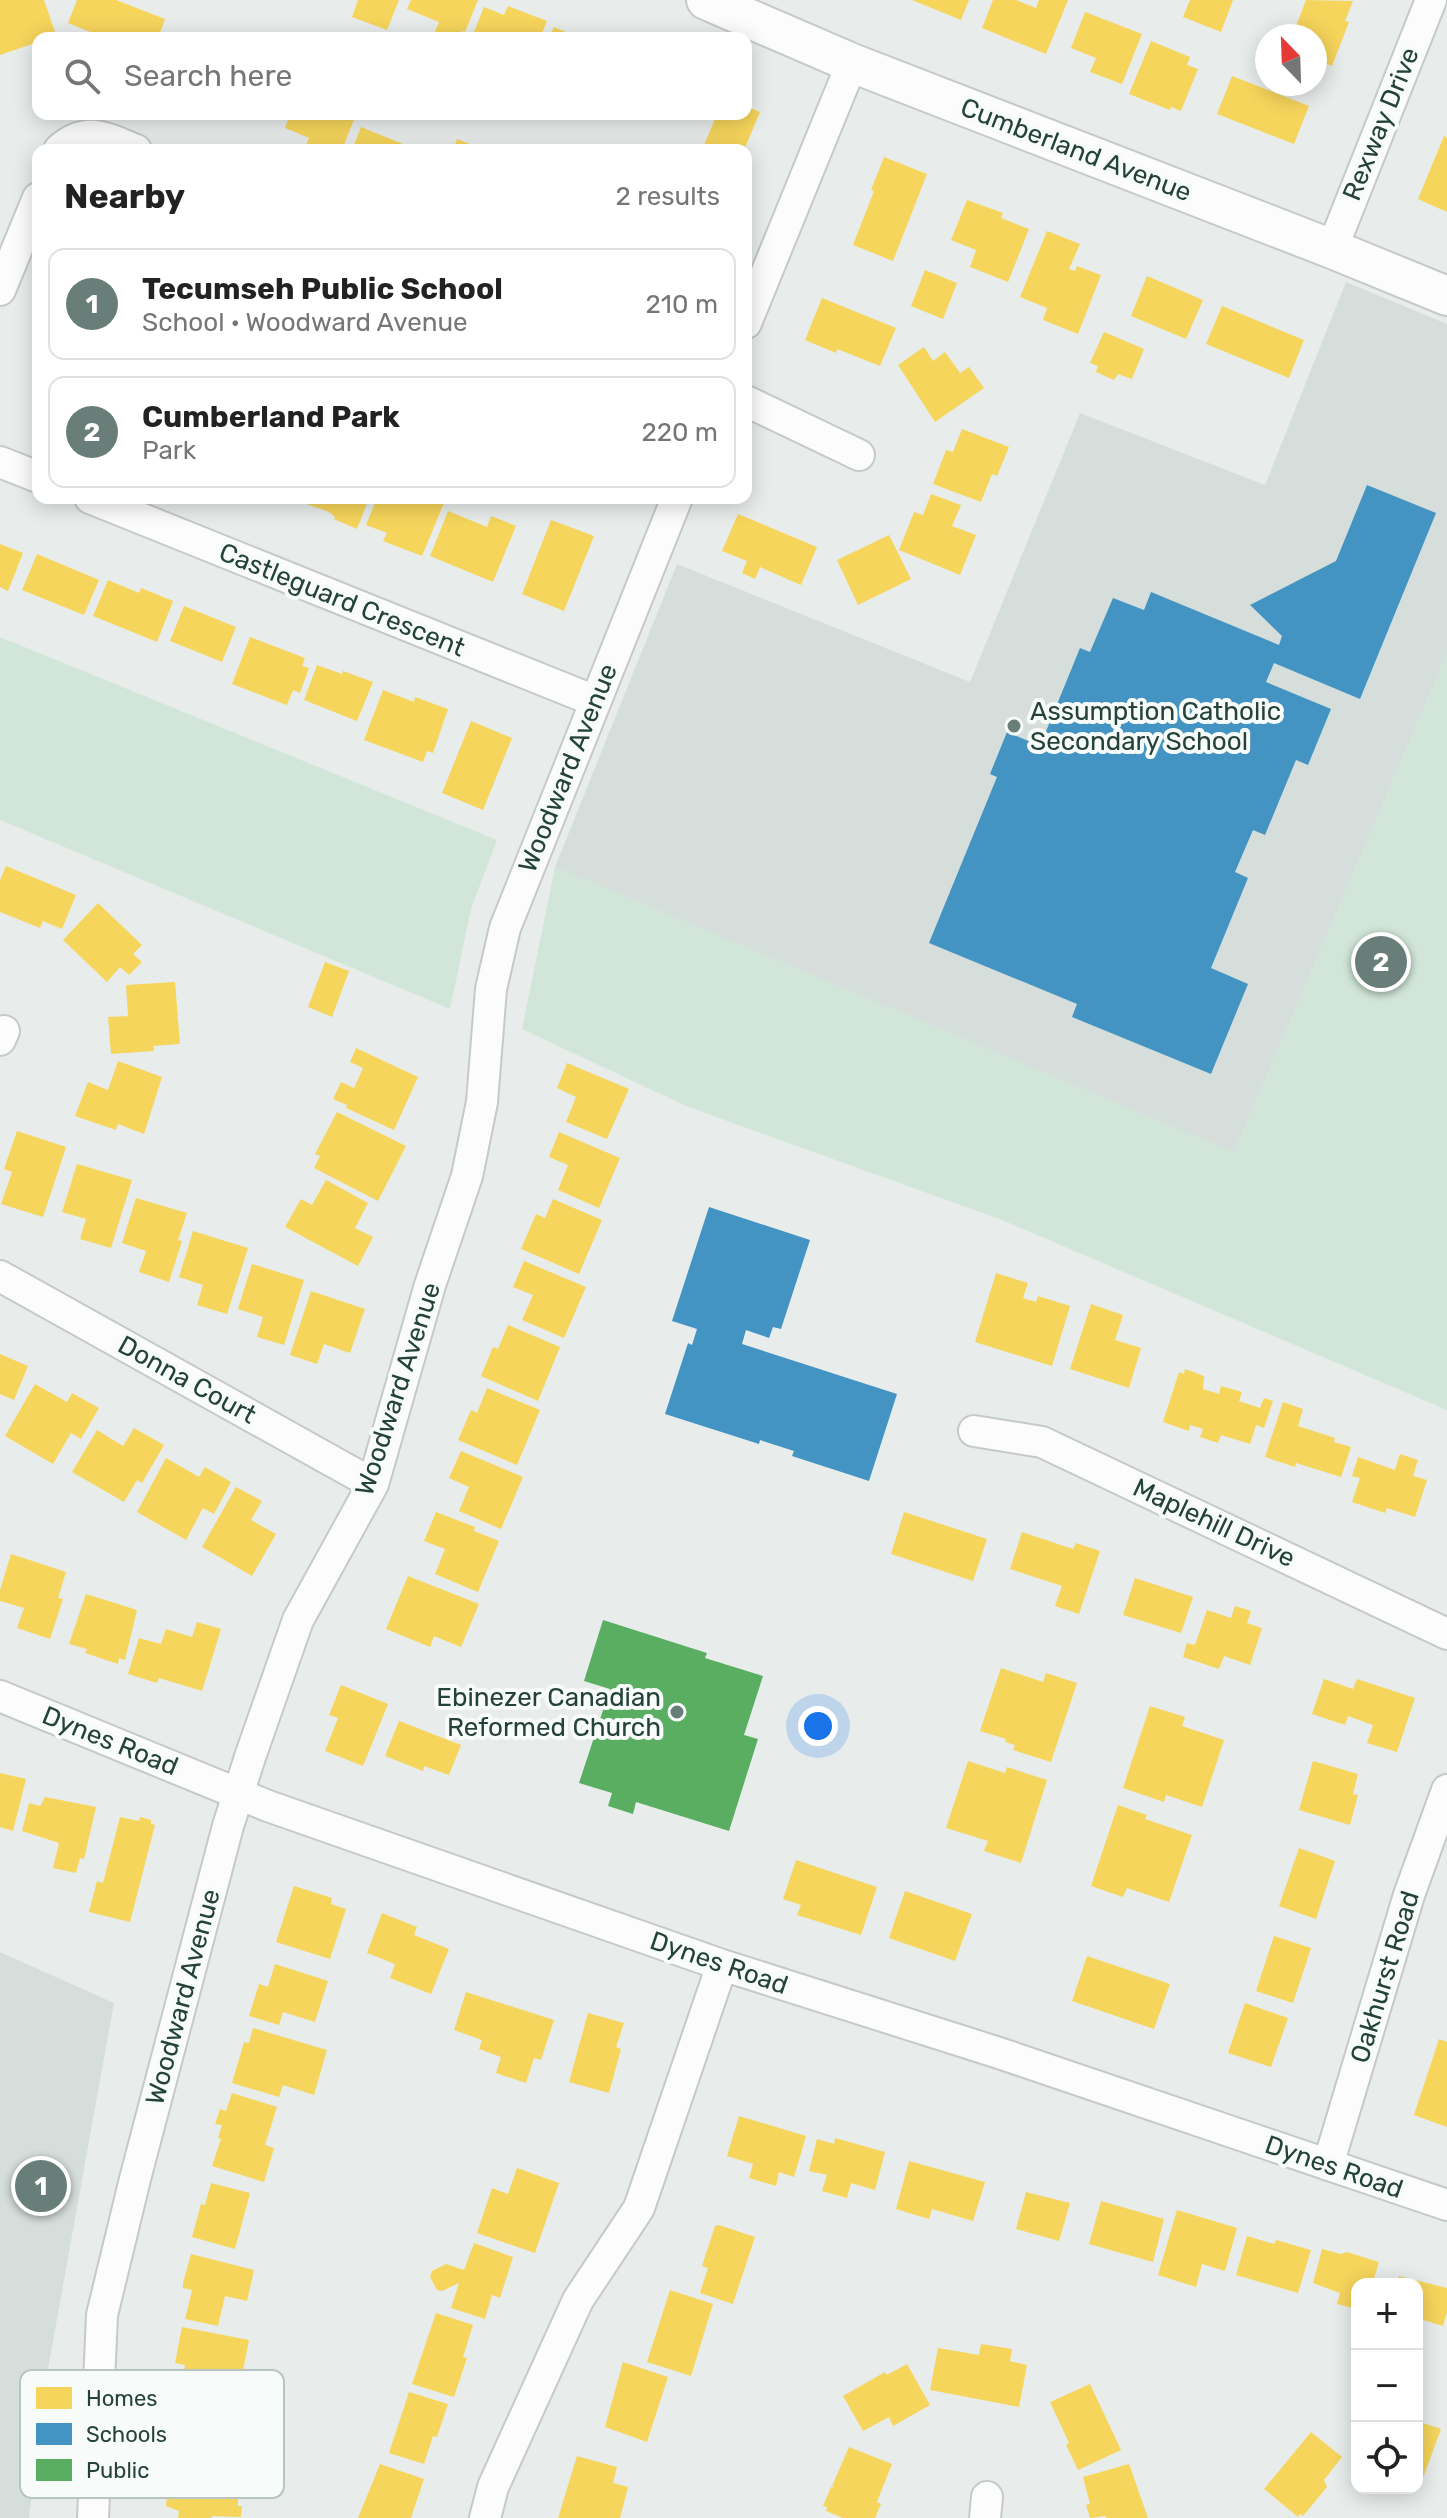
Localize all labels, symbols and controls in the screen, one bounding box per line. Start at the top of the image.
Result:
north arrow [1255,24,1327,96]
search box [32,32,752,120]
street label: Rexway Drive [1336,43,1426,205]
icon: search [60,54,104,98]
text: Search here [124,58,292,94]
street label: Cumberland Avenue [956,92,1196,208]
text: Nearby [64,176,185,217]
text: 2 results [616,181,720,212]
text: Tecumseh Public School [142,271,503,307]
text: 1 [86,289,98,320]
text: 210 m [646,289,718,320]
text: School · Woodward Avenue [142,307,468,338]
text: Cumberland Park [142,399,400,435]
text: 2 [84,417,100,448]
text: 220 m [641,417,718,448]
text: Park [142,435,196,466]
street label: Castleguard Crescent [215,536,469,664]
street label: Woodward Avenue [512,659,624,877]
place label: Assumption Catholic Secondary School [1030,696,1281,757]
marker: Assumption Catholic Secondary School [1005,717,1023,735]
pin: 2 [1355,932,1407,992]
street label: Woodward Avenue [349,1279,447,1499]
street label: Donna Court [113,1329,261,1431]
street label: Maplehill Drive [1128,1472,1300,1574]
place label: Ebinezer Canadian Reformed Church [436,1682,661,1743]
street label: Dynes Road [38,1700,182,1782]
marker: Ebinezer Canadian Reformed Church [668,1703,686,1721]
your location [798,1706,838,1746]
street label: Woodward Avenue [139,1886,227,2108]
street label: Oakhurst Road [1344,1887,1426,2067]
street label: Dynes Road [646,1925,792,2001]
street label: Dynes Road [1261,2129,1407,2205]
pin: 1 [15,2156,67,2216]
map controls [1351,2278,1423,2494]
button: + [1351,2278,1423,2350]
button: − [1351,2350,1423,2422]
legend [20,2370,284,2498]
text: Homes [86,2385,157,2412]
text: Schools [86,2421,167,2448]
button: locate [1351,2422,1423,2494]
text: Public [86,2457,149,2484]

